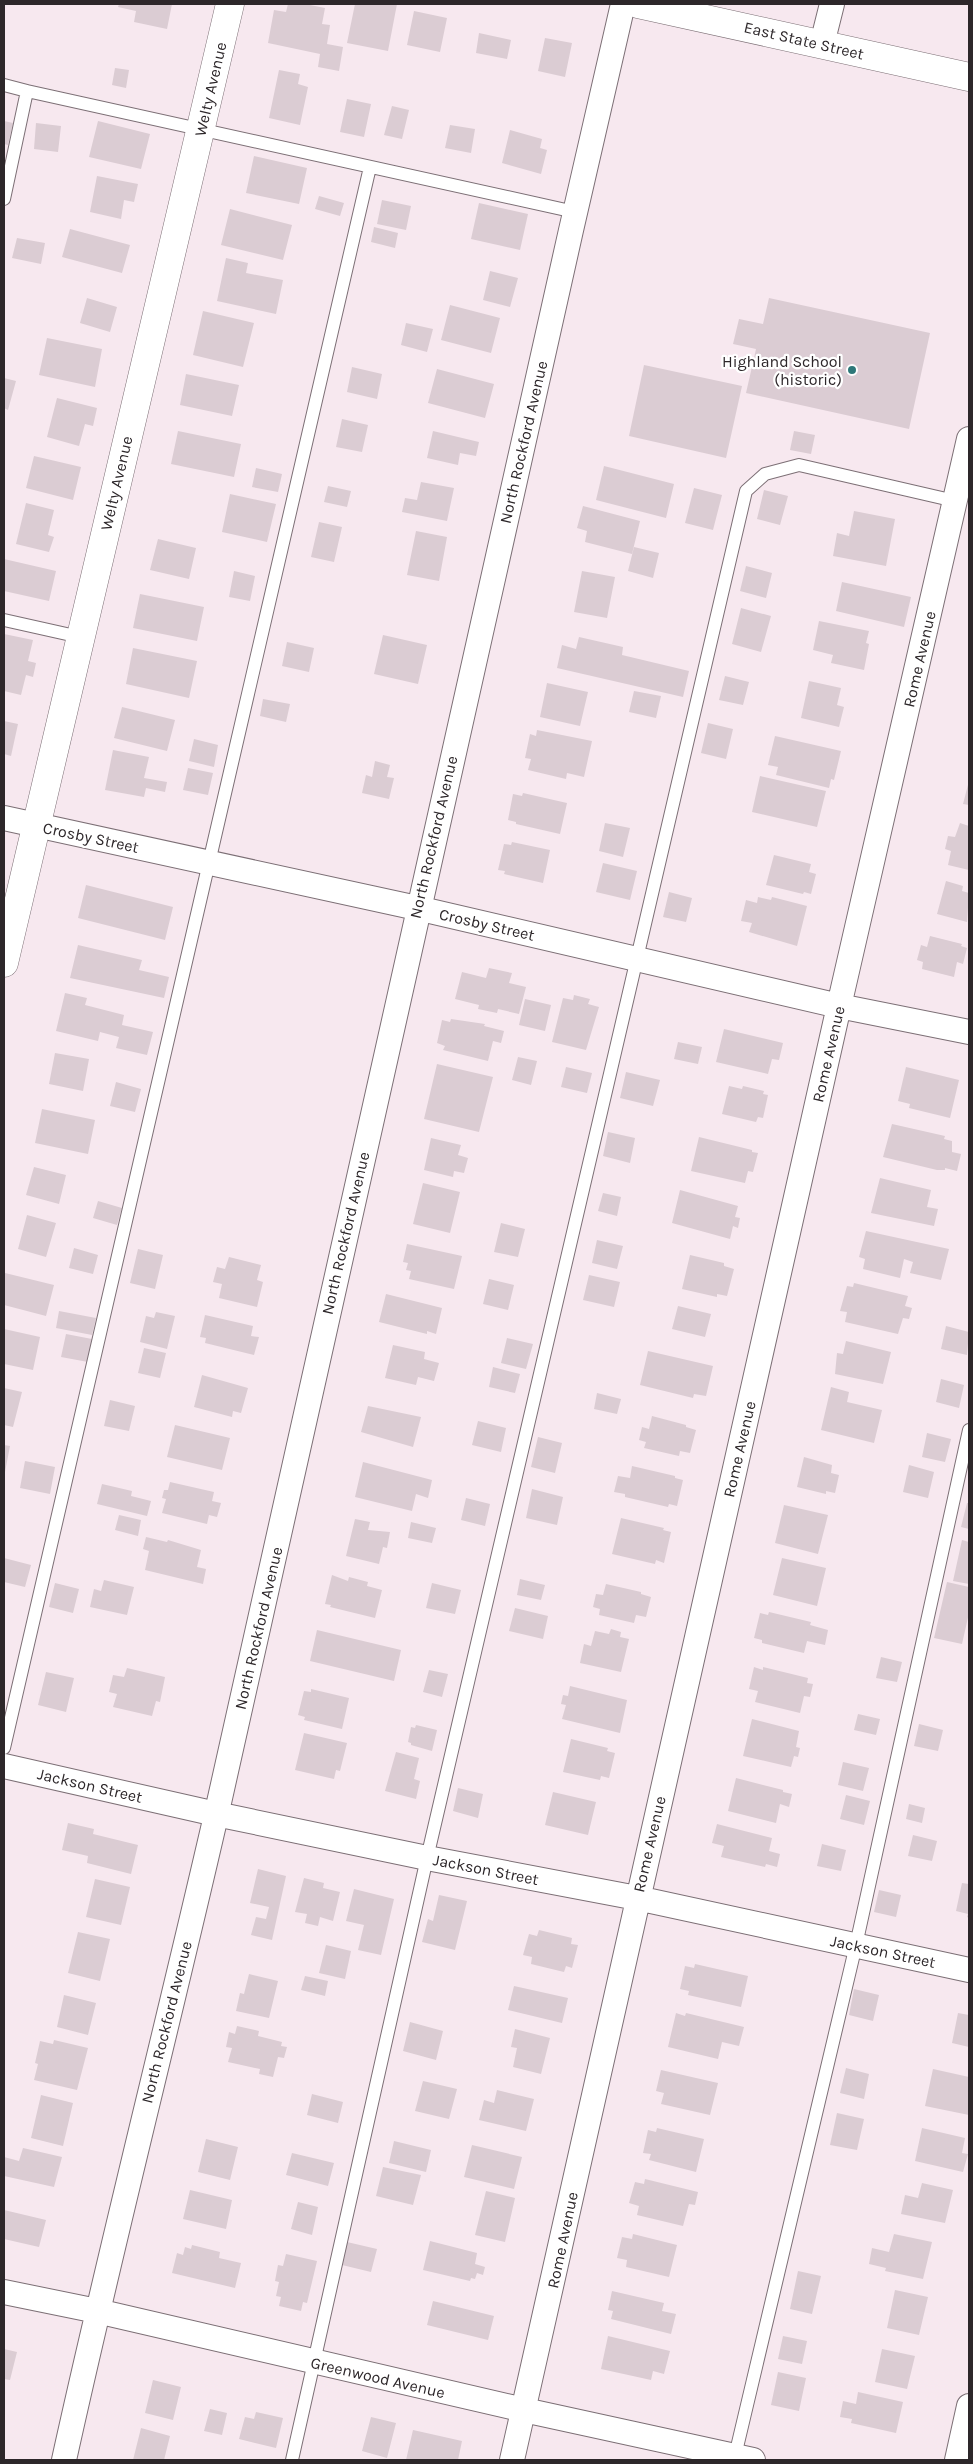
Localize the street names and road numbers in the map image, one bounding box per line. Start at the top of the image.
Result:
street label: East State Street [742,17,866,64]
street label: Welty Avenue [190,40,231,138]
street label: North Rockford Avenue [496,359,551,525]
street label: Welty Avenue [96,434,137,532]
street label: Rome Avenue [899,609,940,709]
street label: North Rockford Avenue [406,754,461,920]
street label: Crosby Street [41,818,141,857]
street label: Crosby Street [437,904,536,945]
street label: Rome Avenue [808,1004,849,1104]
street label: North Rockford Avenue [318,1150,373,1316]
street label: Rome Avenue [719,1399,760,1499]
street label: North Rockford Avenue [231,1545,286,1711]
street label: Jackson Street [36,1764,144,1807]
street label: Rome Avenue [629,1794,670,1894]
street label: Jackson Street [432,1850,540,1889]
street label: Jackson Street [829,1931,937,1972]
street label: North Rockford Avenue [137,1939,196,2105]
street label: Rome Avenue [543,2190,582,2290]
street label: Greenwood Avenue [309,2353,447,2402]

